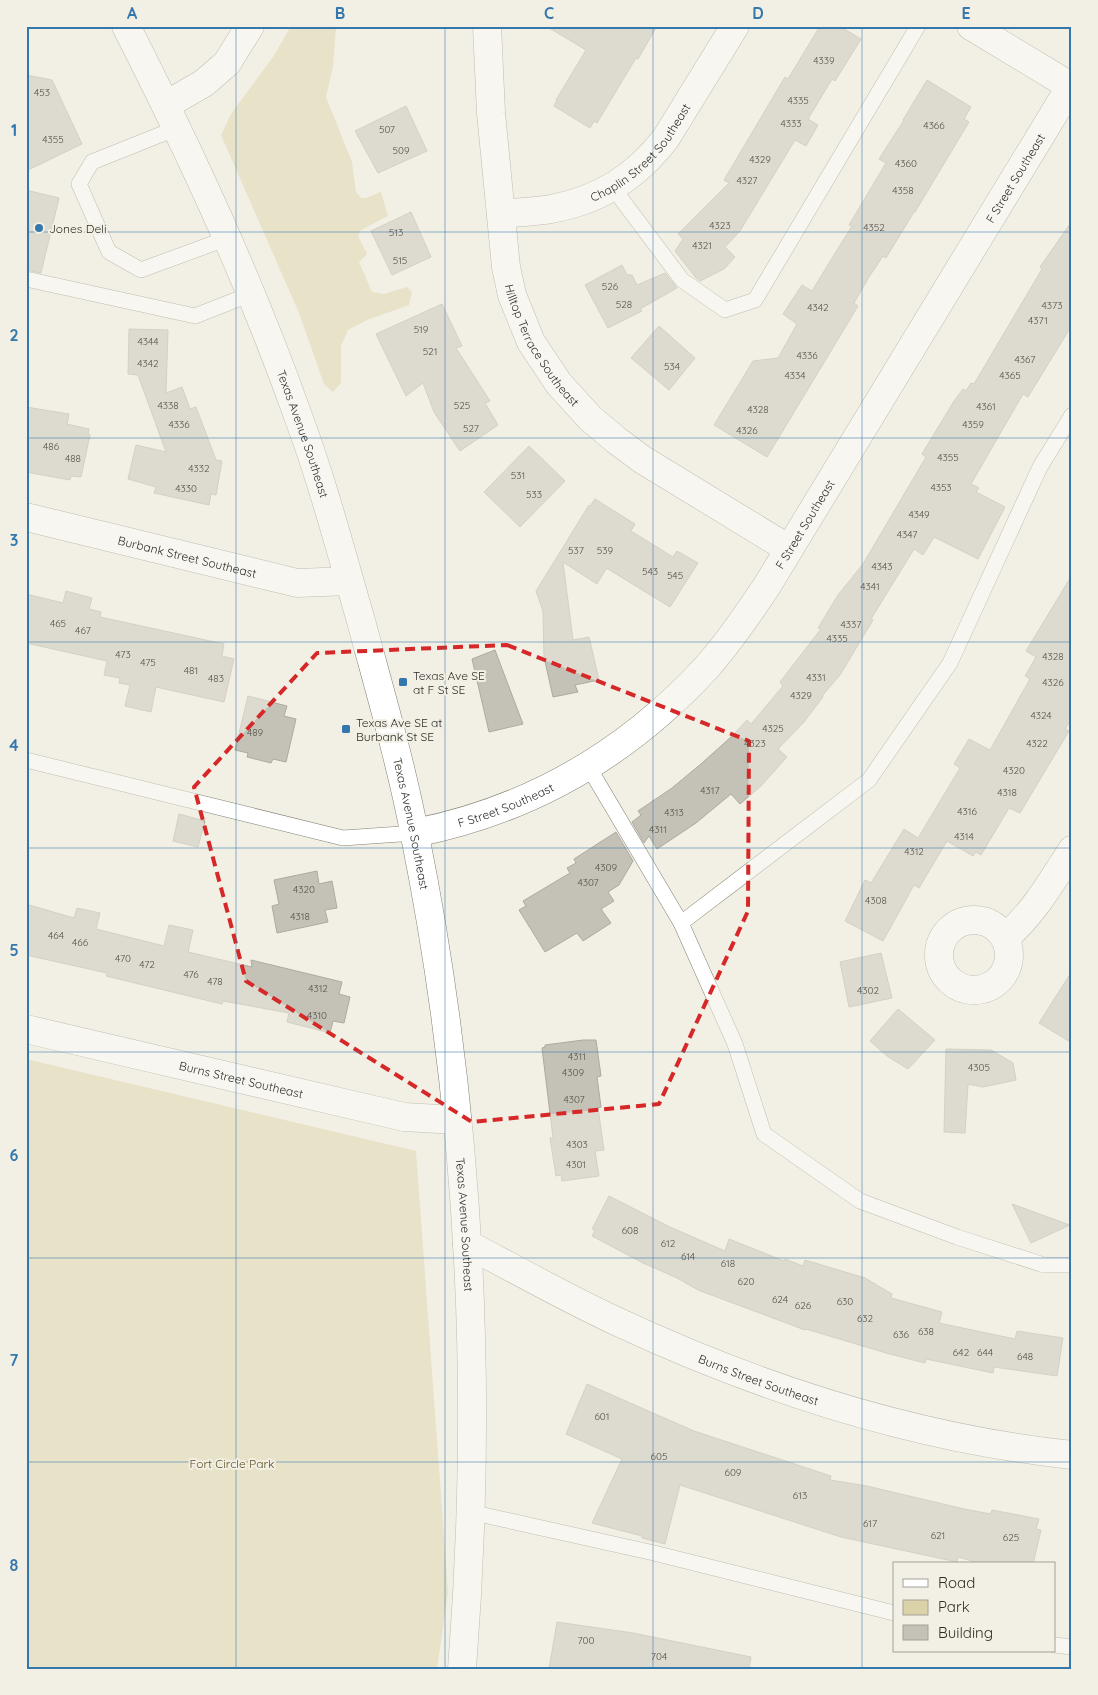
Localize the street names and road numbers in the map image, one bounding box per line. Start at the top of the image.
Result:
street label: Chaplin Street Southeast [588,100,693,204]
street label: F Street Southeast [982,131,1048,225]
street label: Hilltop Terrace Southeast [502,283,583,409]
street label: Texas Avenue Southeast [274,368,332,499]
street label: F Street Southeast [772,477,837,571]
street label: Burbank Street Southeast [116,532,258,580]
street label: Texas Avenue Southeast [390,756,433,891]
street label: F Street Southeast [456,779,556,830]
street label: Burns Street Southeast [178,1057,305,1101]
street label: Texas Avenue Southeast [453,1157,477,1292]
street label: Burns Street Southeast [696,1351,821,1408]

